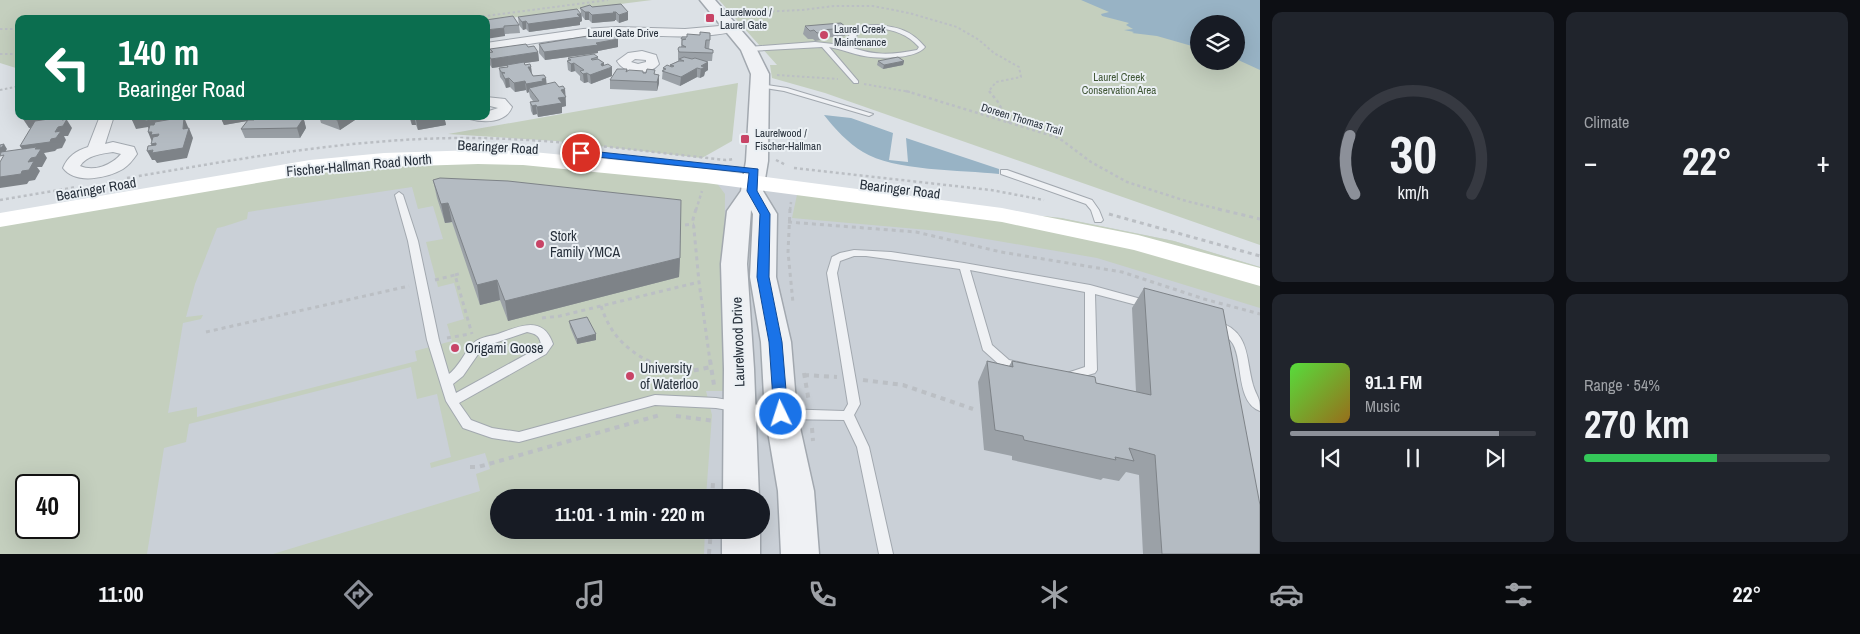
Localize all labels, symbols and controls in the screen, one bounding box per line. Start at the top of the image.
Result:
place label: Laurelwood / Laurel Gate [720,5,772,32]
marker: Laurelwood / Laurel Gate [704,12,716,24]
map controls [1190,15,1245,70]
button: layers [1190,15,1245,70]
place label: Laurel Creek Maintenance [834,22,886,49]
street label: Laurel Gate Drive [587,26,659,40]
text: 140 m [118,29,199,76]
marker: Laurel Creek Maintenance [818,29,830,41]
icon: left [35,35,100,100]
park label: Laurel Creek Conservation Area [1082,70,1156,97]
text: Bearinger Road [118,74,245,104]
street label: Doreen Thomas Trail [980,100,1064,138]
text: Climate [1584,111,1629,133]
text: 30 [1389,119,1437,189]
place label: Laurelwood / Fischer-Hallman [755,126,821,153]
pin [560,132,602,174]
marker: Laurelwood / Fischer-Hallman [739,133,751,145]
street label: Bearinger Road [457,136,539,158]
text: 22° [1682,136,1732,187]
icon: arrive [567,139,595,167]
text: − [1584,143,1597,181]
text: + [1817,143,1830,181]
street label: Fischer-Hallman Road North [285,150,433,180]
street label: Bearinger Road [55,173,137,205]
street label: Bearinger Road [859,175,941,203]
text: km/h [1397,181,1429,205]
place label: Stork Family YMCA [550,227,620,261]
marker: Stork Family YMCA [534,238,546,250]
street label: Laurelwood Drive [727,297,749,387]
place label: Origami Goose [465,339,543,357]
marker: Origami Goose [449,342,461,354]
place label: University of Waterloo [640,359,698,393]
text: 91.1 FM [1365,369,1422,395]
marker: University of Waterloo [624,370,636,382]
text: Range · 54% [1584,374,1660,396]
position arrow [754,387,806,439]
text: Music [1365,395,1400,417]
text: 270 km [1584,399,1690,450]
icon: previous [1317,444,1345,472]
icon: pause [1399,444,1427,472]
icon: next [1481,444,1509,472]
speed limit sign: 40 [15,474,80,539]
text: 11:01 · 1 min · 220 m [555,501,705,527]
icon: directions [341,577,376,612]
icon: music [573,577,608,612]
icon: phone [805,577,840,612]
icon: climate [1037,577,1072,612]
icon: car [1269,577,1304,612]
icon: filters [1501,577,1536,612]
text: 11:00 [98,579,144,609]
text: 22° [1733,579,1761,609]

